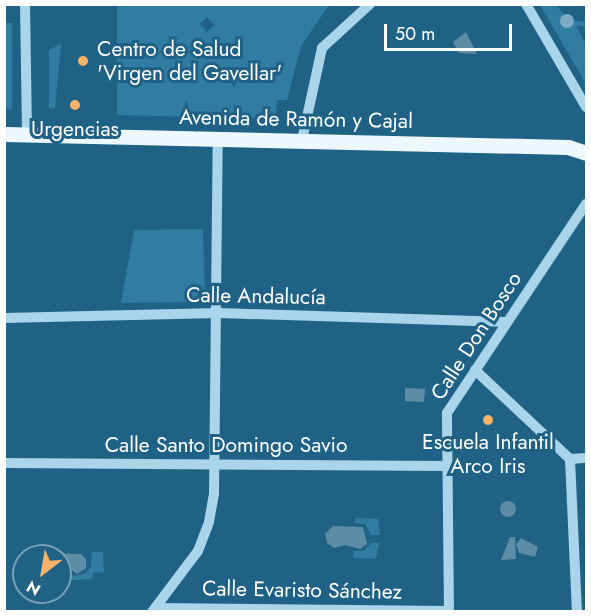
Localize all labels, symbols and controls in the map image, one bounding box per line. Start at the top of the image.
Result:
scale bar [387,12,514,50]
text: 50 m [395,21,435,47]
place label: Centro de Salud 'Virgen del Gavellar' [97,36,282,86]
marker: Centro de Salud 'Virgen del Gavellar' [74,52,92,70]
marker: Urgencias [66,96,84,114]
street label: Avenida de Ramón y Cajal [179,104,413,134]
place label: Urgencias [31,116,119,142]
street label: Calle Don Bosco [425,267,527,405]
street label: Calle Andalucía [186,282,326,310]
marker: Escuela Infantil Arco Iris [481,413,495,427]
place label: Escuela Infantil Arco Iris [422,429,554,479]
street label: Calle Santo Domingo Savio [105,432,347,458]
north arrow [12,544,72,604]
text: N [22,575,45,601]
street label: Calle Evaristo Sánchez [202,576,402,604]

